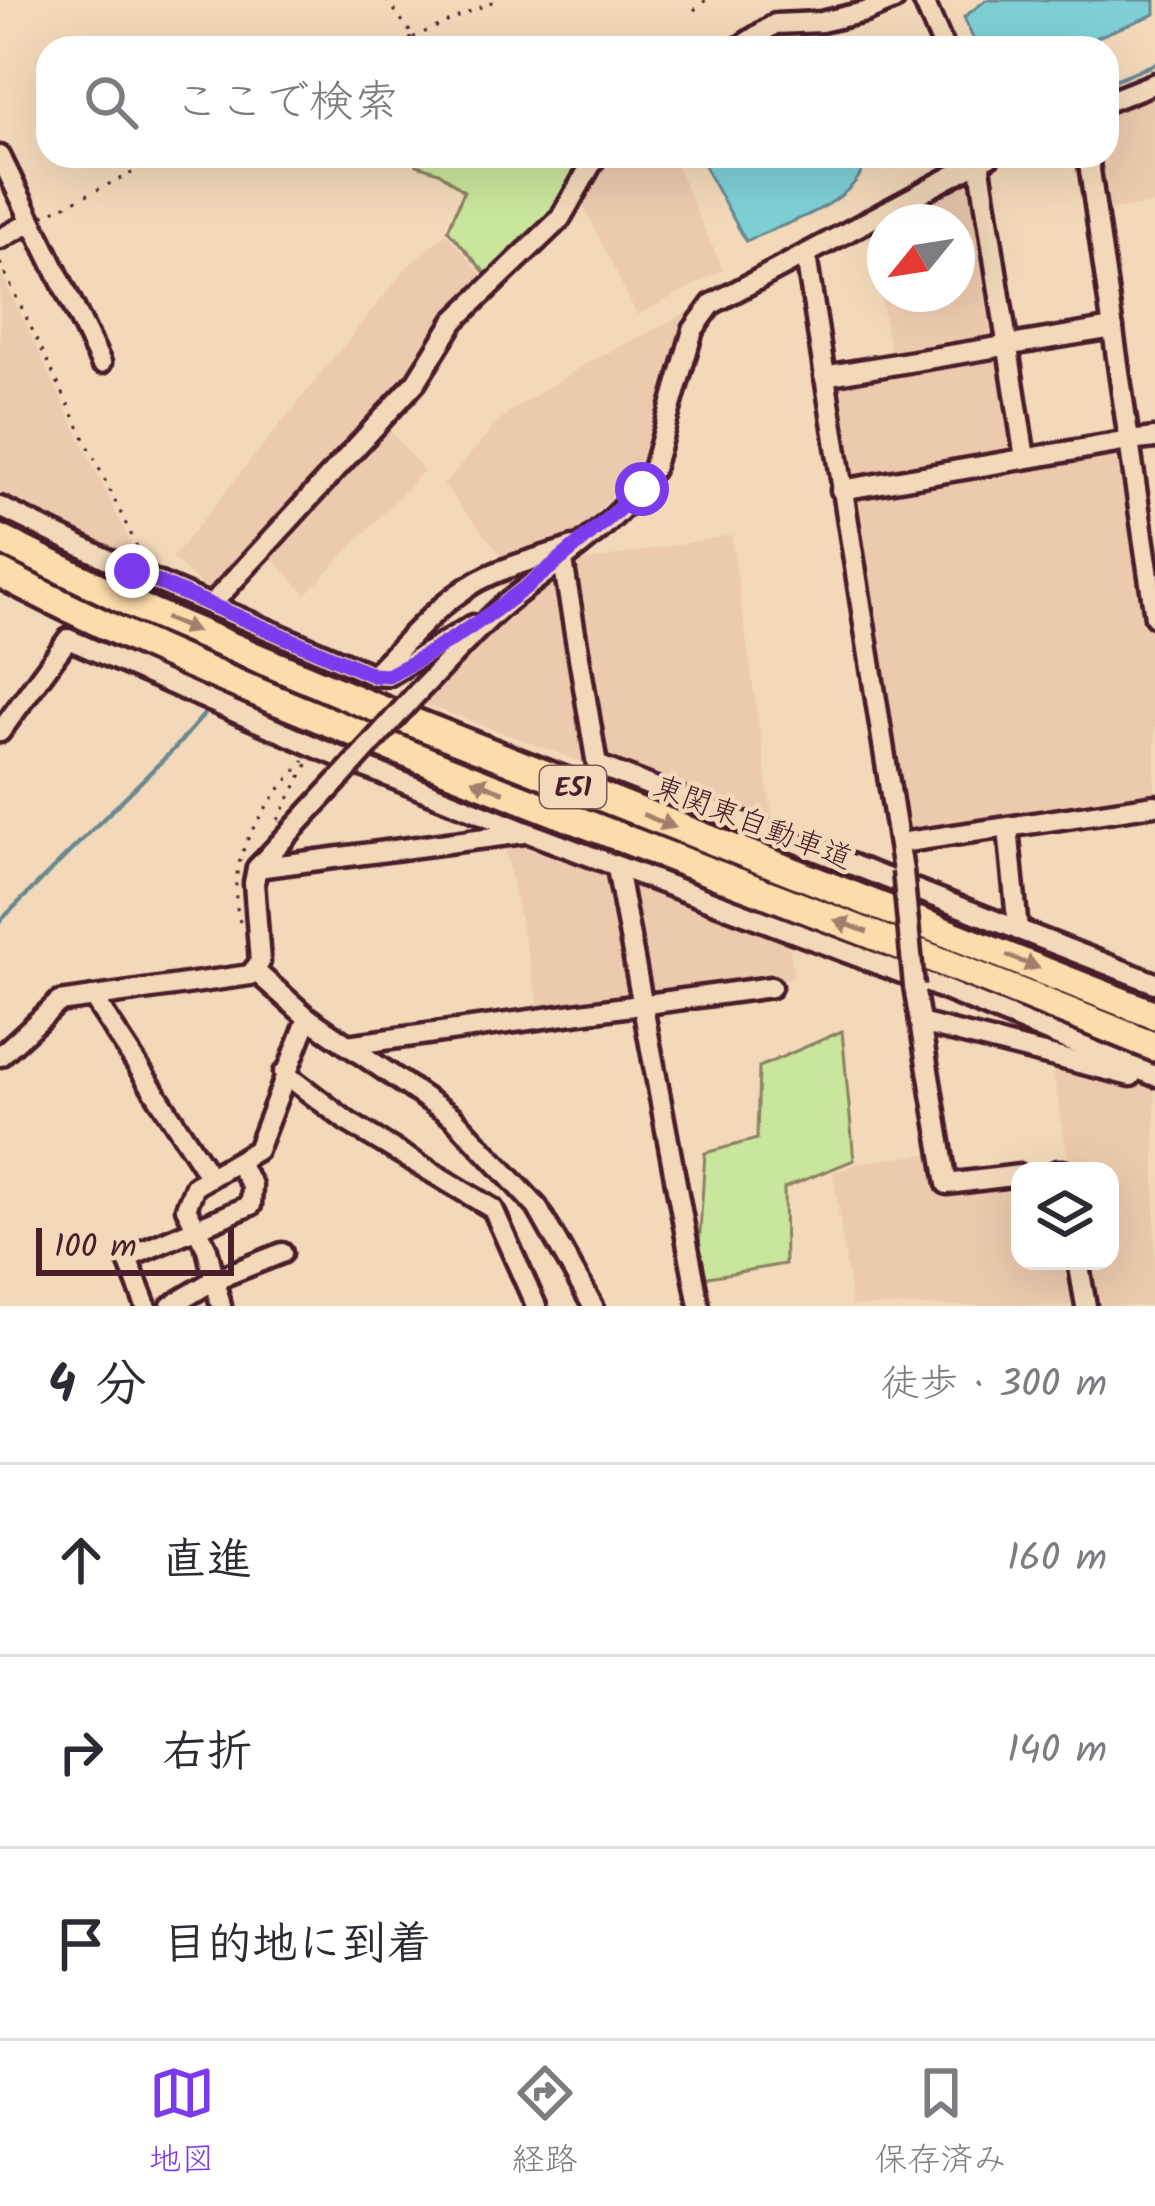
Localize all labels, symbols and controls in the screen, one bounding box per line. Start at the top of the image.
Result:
search box [36,36,1119,168]
text: ここで検索 [174,68,399,140]
icon: search [78,69,144,135]
north arrow [867,204,975,312]
route start [615,462,669,516]
route end [105,544,159,598]
one-way arrow [164,616,199,636]
street label: 東関東自動車道 [646,764,859,884]
road number: E51 [540,766,606,808]
one-way arrow [469,775,505,794]
one-way arrow [641,813,677,832]
one-way arrow [833,916,869,934]
one-way arrow [1005,953,1041,972]
map controls [1011,1162,1119,1270]
button: layers [1011,1162,1119,1270]
scale bar [36,1222,234,1275]
text: 100 m [54,1222,137,1275]
text: 4 分 [48,1346,146,1427]
text: 徒歩 · 300 m [881,1355,1107,1417]
text: 直進 [162,1526,252,1598]
icon: ahead [48,1527,114,1593]
text: 160 m [1007,1529,1107,1591]
text: 右折 [162,1718,252,1790]
icon: right [48,1719,114,1785]
text: 140 m [1007,1721,1107,1783]
text: 目的地に到着 [162,1910,432,1982]
icon: arrive [48,1911,114,1977]
tab: 地図 [149,2060,215,2188]
tab: 経路 [512,2060,578,2188]
tab: 保存済み [875,2060,1007,2188]

